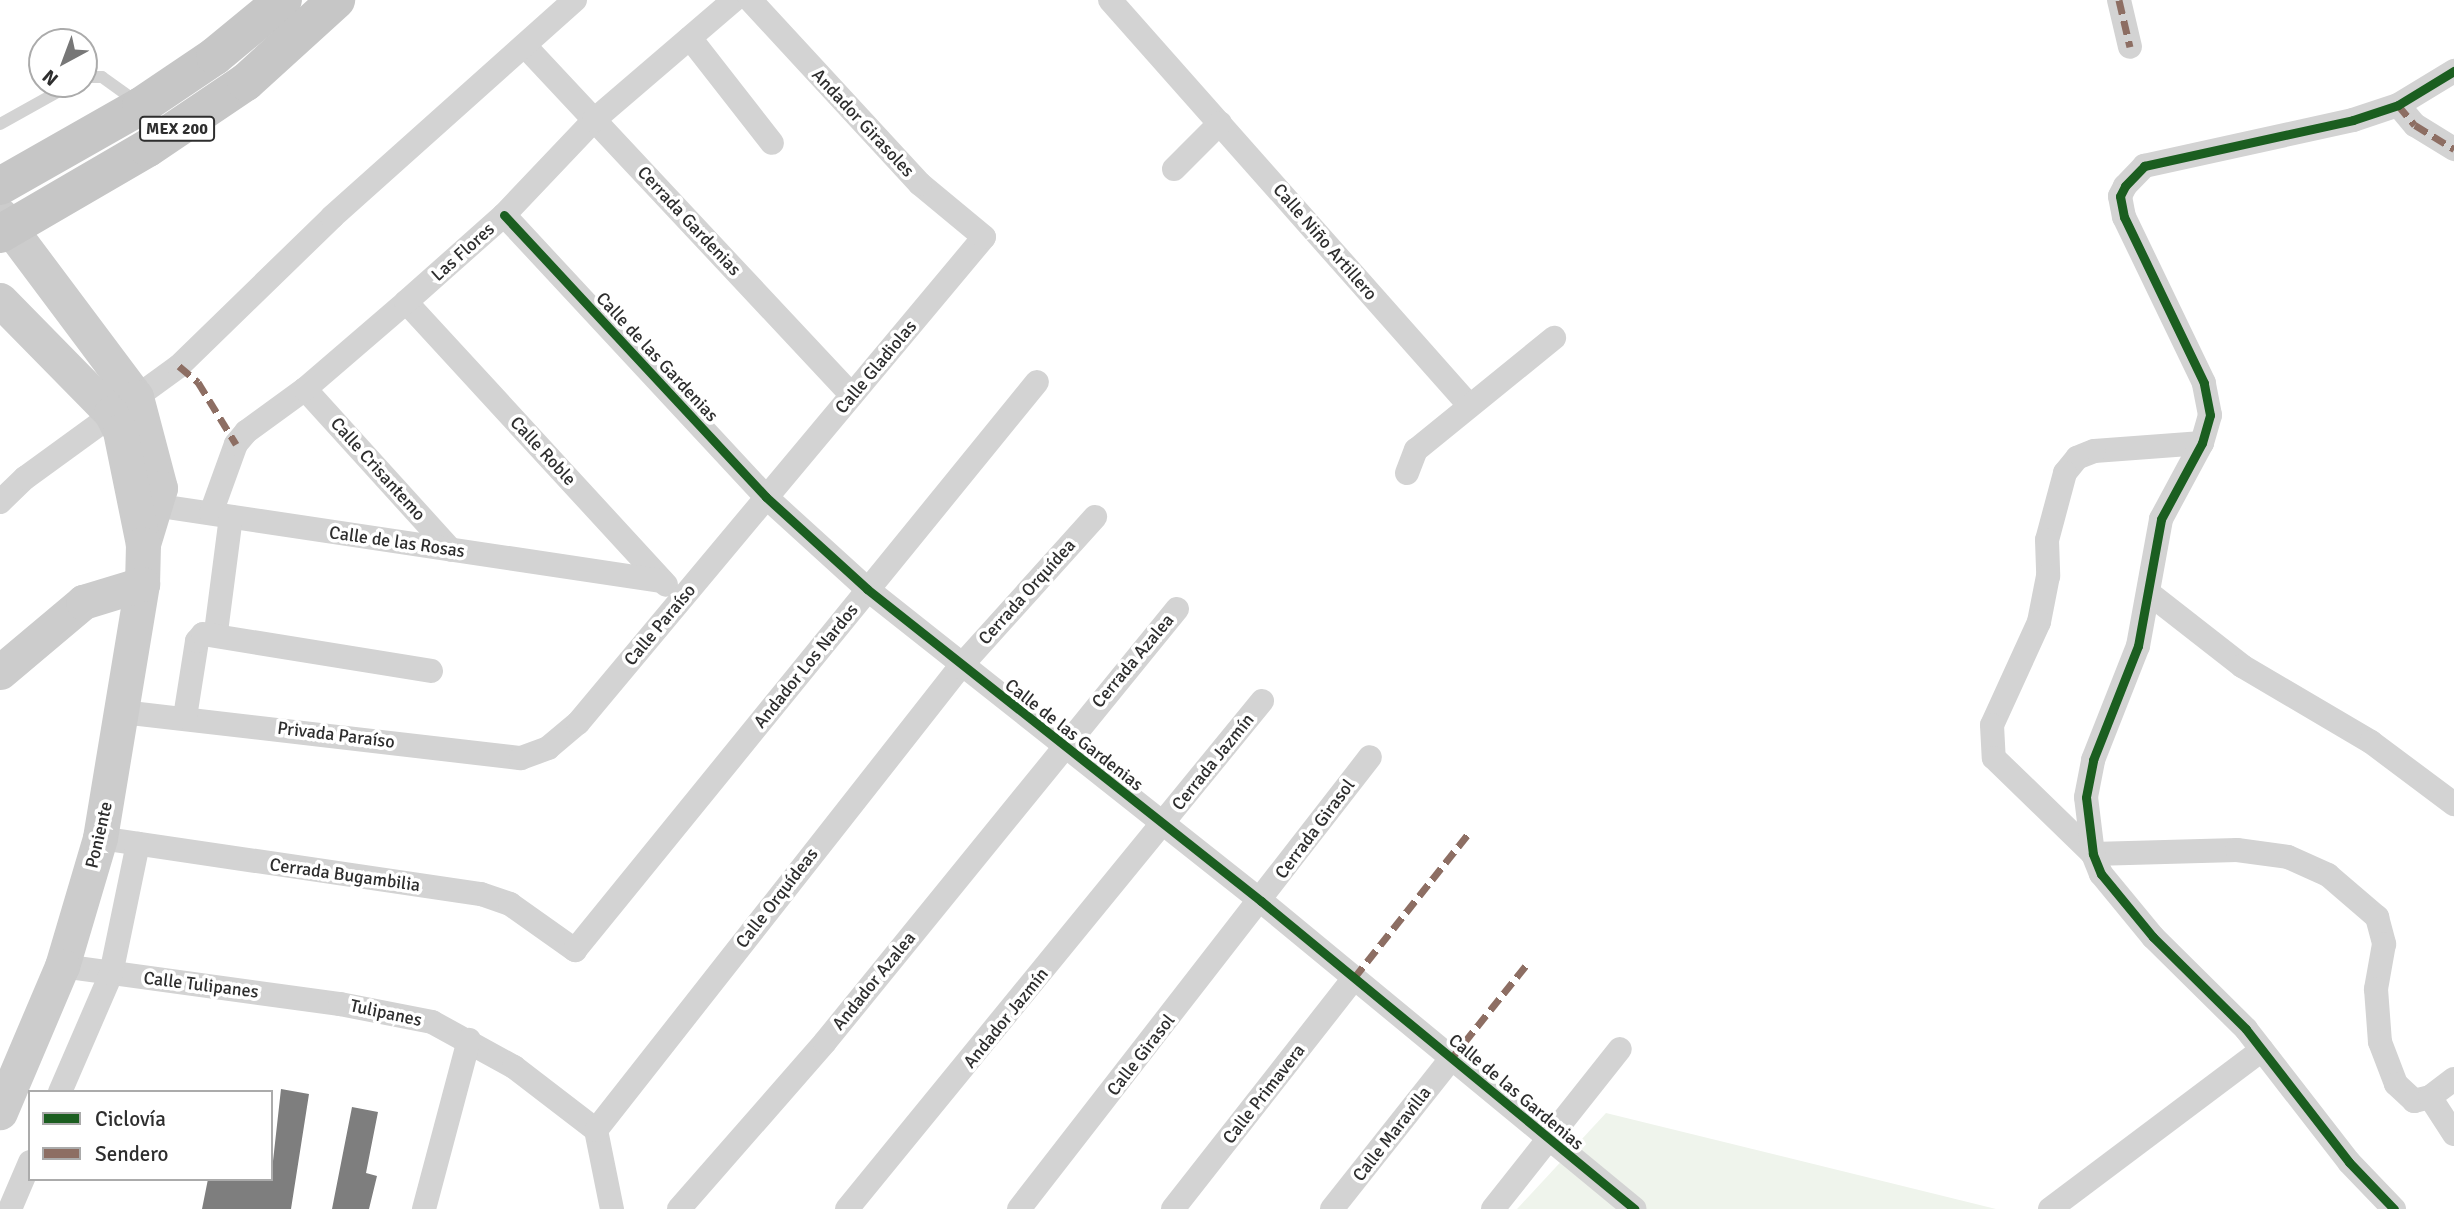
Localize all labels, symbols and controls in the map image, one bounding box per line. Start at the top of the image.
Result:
north arrow [28,28,98,98]
text: N [38,64,63,91]
street label: Andador Girasoles [807,64,919,182]
road number: MEX 200 [138,116,216,141]
street label: Cerrada Gardenias [633,162,745,280]
street label: Calle Niño Artillero [1268,179,1382,305]
street label: Las Flores [427,218,499,286]
street label: Calle de las Gardenias [591,288,723,426]
street label: Calle Gladiolas [831,316,921,418]
street label: Calle Roble [506,412,580,490]
street label: Calle Crisantemo [326,413,430,525]
street label: Calle de las Rosas [328,522,466,562]
street label: Cerrada Orquídea [974,535,1080,649]
street label: Calle Paraíso [620,580,700,670]
street label: Andador Los Nardos [749,600,863,732]
street label: Cerrada Azalea [1087,610,1179,712]
street label: Calle de las Gardenias [1001,674,1147,796]
street label: Cerrada Jazmín [1167,709,1259,815]
street label: Privada Paraíso [276,717,396,753]
street label: Cerrada Girasol [1271,775,1359,883]
street label: Poniente [81,800,117,870]
street label: Calle Orquídeas [731,844,823,952]
street label: Cerrada Bugambilia [268,854,422,896]
street label: Andador Azalea [828,927,920,1035]
street label: Andador Jazmín [959,964,1053,1072]
street label: Calle Tulipanes [142,967,260,1003]
street label: Tulipanes [348,995,424,1031]
street label: Calle Girasol [1102,1010,1180,1100]
street label: Calle de las Gardenias [1444,1029,1588,1155]
street label: Calle Primavera [1218,1040,1310,1148]
street label: Calle Maravilla [1348,1082,1436,1186]
legend [28,1090,273,1181]
text: Ciclovía [95,1106,166,1132]
text: Sendero [95,1141,169,1167]

